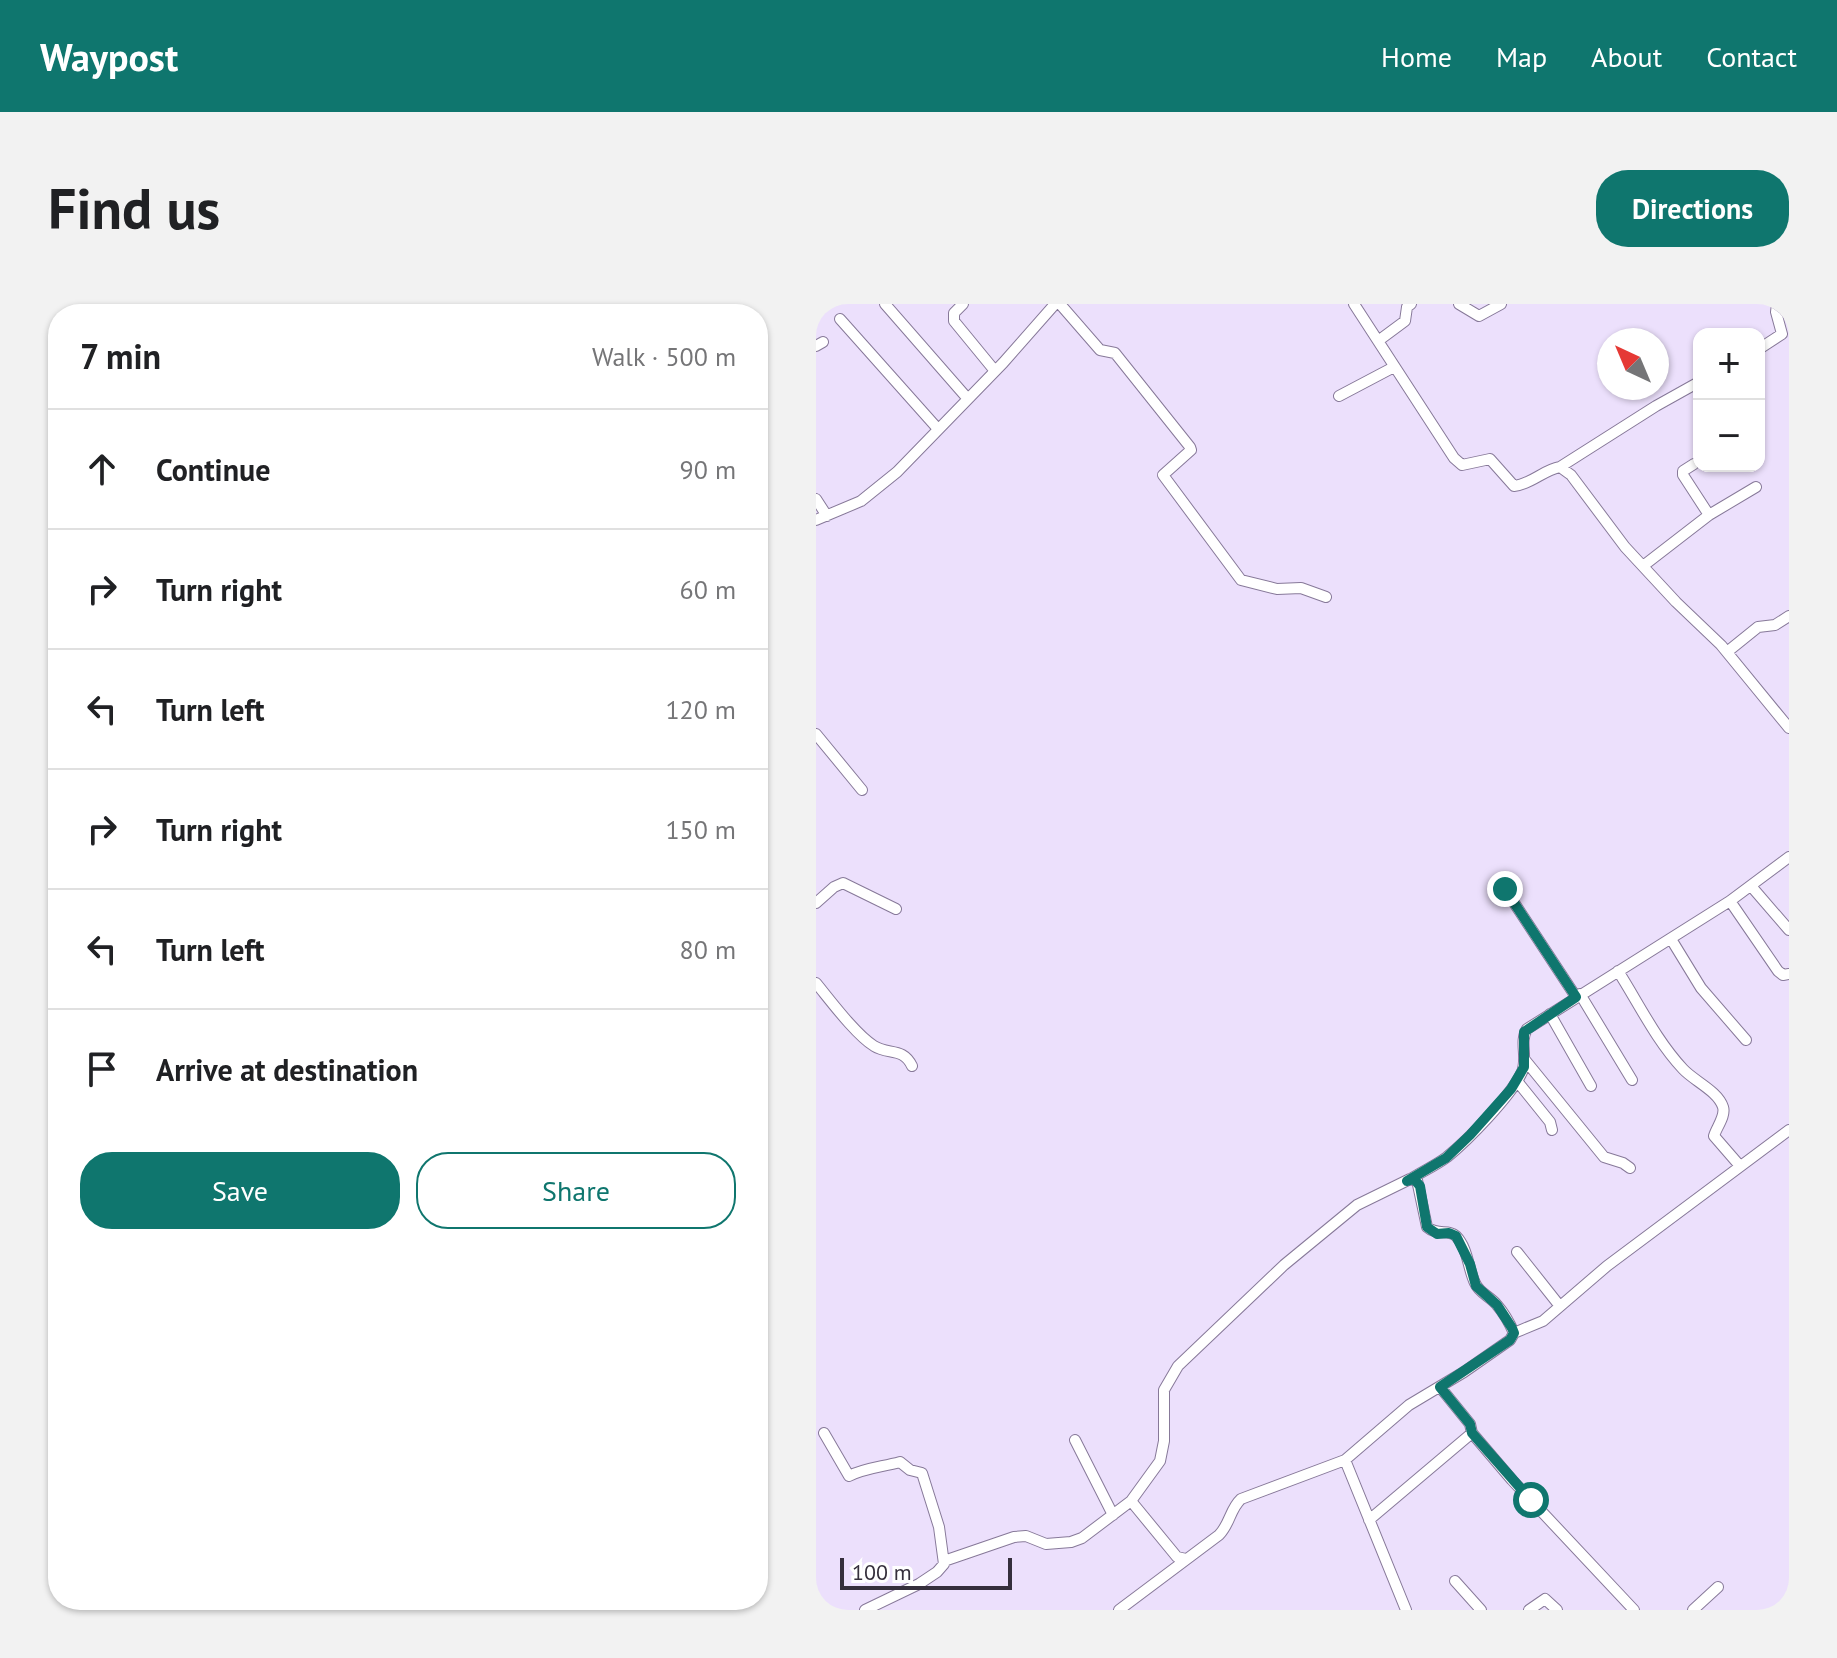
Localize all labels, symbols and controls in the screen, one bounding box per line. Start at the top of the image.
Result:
text: Waypost [40,32,178,81]
text: Home [1381,38,1452,75]
text: Map [1496,38,1547,75]
text: About [1591,38,1662,75]
text: Contact [1706,38,1797,75]
button: Directions [1596,170,1789,247]
text: Find us [48,172,220,244]
north arrow [1597,328,1669,400]
map controls [1693,328,1765,472]
button: + [1693,328,1765,400]
text: 7 min [80,334,161,378]
text: Walk · 500 m [592,340,736,373]
button: − [1693,400,1765,472]
icon: ahead [80,447,124,491]
text: Continue [156,450,270,489]
text: 90 m [680,453,736,486]
icon: right [80,567,124,611]
text: Turn right [156,570,282,609]
text: 60 m [680,573,736,606]
icon: left [80,687,124,731]
text: Turn left [156,690,264,729]
text: 120 m [665,693,736,726]
icon: right [80,807,124,851]
text: Turn right [156,810,282,849]
text: 150 m [665,813,736,846]
route end [1487,871,1523,907]
icon: left [80,927,124,971]
text: Turn left [156,930,264,969]
text: 80 m [680,933,736,966]
icon: arrive [80,1047,124,1091]
text: Arrive at destination [156,1050,418,1089]
button: Save [80,1152,400,1229]
button: Share [416,1152,736,1229]
route start [1513,1482,1549,1518]
scale bar [840,1554,1012,1590]
text: 100 m [852,1558,912,1586]

